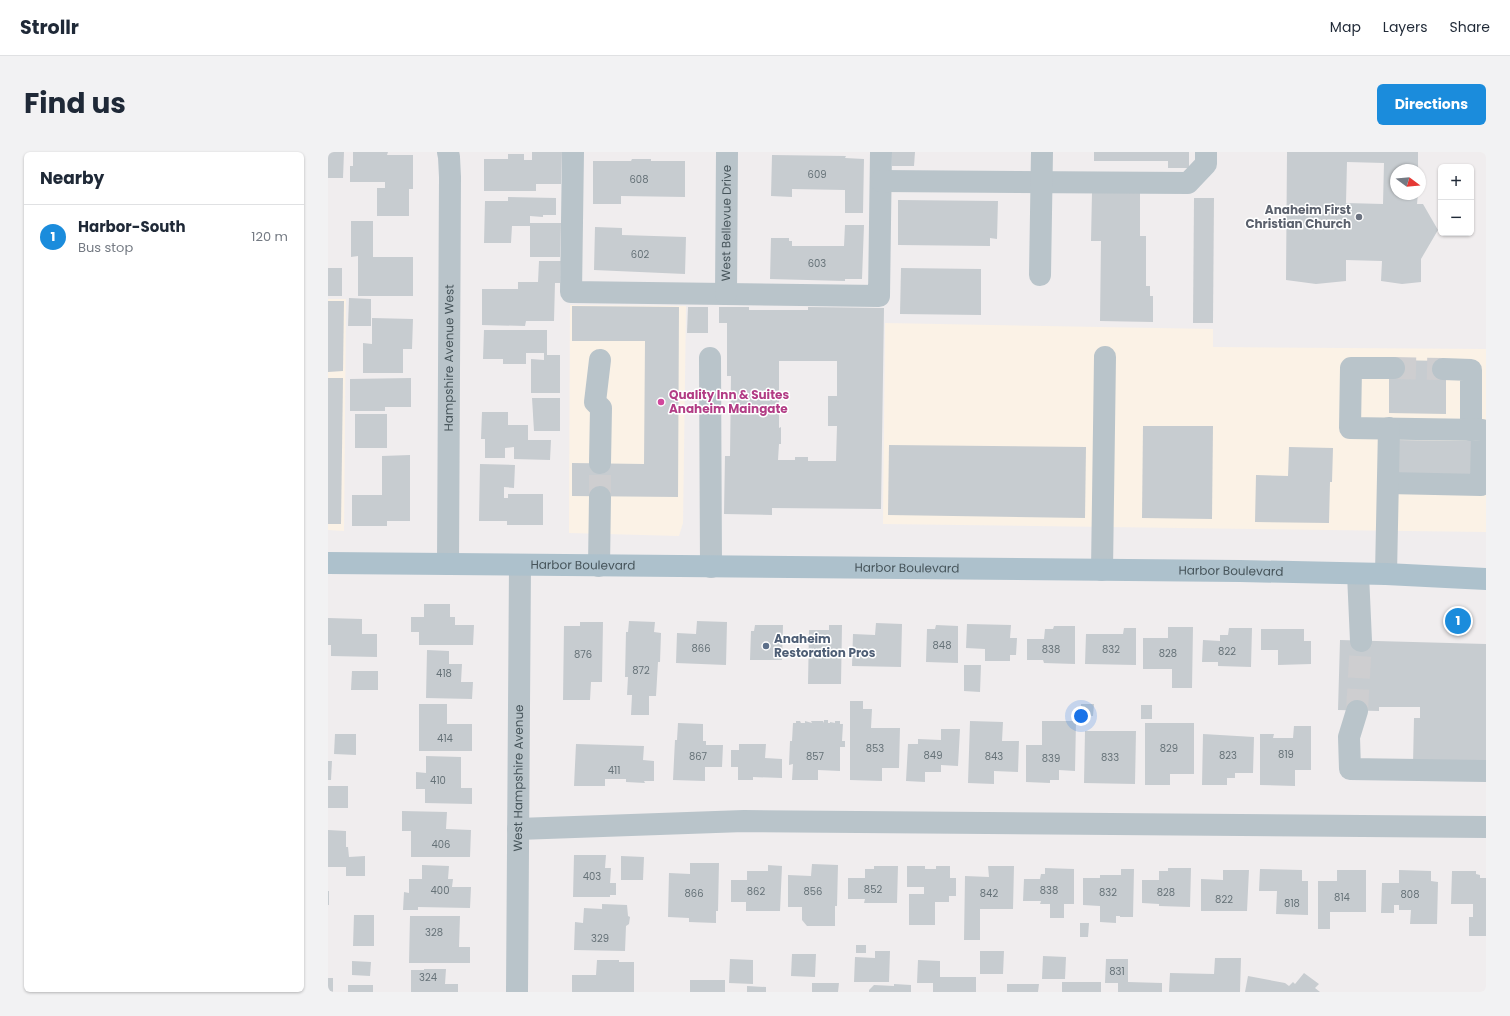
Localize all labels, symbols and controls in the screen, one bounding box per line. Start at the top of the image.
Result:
text: Strollr [20,14,79,41]
text: Map [1330,17,1361,37]
text: Layers [1383,17,1427,37]
text: Share [1449,17,1490,37]
text: Find us [24,84,126,123]
button: Directions [1377,84,1486,125]
north arrow [1390,164,1426,200]
map controls [1438,164,1474,236]
button: + [1438,164,1474,200]
street label: West Bellevue Drive [717,165,735,281]
text: Nearby [40,166,104,190]
house number: 609 [808,167,826,182]
house number: 608 [630,172,648,187]
button: − [1438,200,1474,236]
place label: Anaheim First Christian Church [1245,201,1351,232]
marker: Anaheim First Christian Church [1354,212,1364,222]
text: Harbor-South [78,216,186,237]
text: 1 [51,227,55,246]
text: 120 m [251,227,288,246]
text: Bus stop [78,238,133,257]
house number: 602 [631,247,649,262]
house number: 603 [808,256,826,271]
street label: Hampshire Avenue West [440,284,457,432]
place label: Quality Inn & Suites Anaheim Maingate [669,386,789,417]
marker: Quality Inn & Suites Anaheim Maingate [656,397,666,407]
street label: Harbor Boulevard [530,556,636,574]
street label: Harbor Boulevard [854,559,960,577]
street label: Harbor Boulevard [1178,561,1284,580]
pin: 1 [1445,606,1471,636]
place label: Anaheim Restoration Pros [774,630,876,661]
house number: 848 [933,638,951,653]
house number: 866 [691,641,711,656]
marker: Anaheim Restoration Pros [761,641,771,651]
house number: 838 [1042,642,1060,657]
house number: 832 [1102,642,1120,657]
house number: 822 [1218,644,1236,659]
house number: 828 [1159,646,1177,661]
house number: 876 [574,647,592,662]
house number: 872 [632,663,650,678]
house number: 418 [436,666,452,681]
street label: West Hampshire Avenue [509,704,527,852]
your location [1071,706,1091,726]
house number: 414 [437,731,453,746]
house number: 853 [866,741,884,756]
house number: 829 [1160,741,1178,756]
house number: 819 [1278,747,1294,762]
house number: 849 [924,748,942,763]
house number: 823 [1219,748,1237,763]
house number: 867 [689,749,708,764]
house number: 857 [806,749,825,764]
house number: 843 [985,749,1003,764]
house number: 833 [1101,750,1119,765]
house number: 839 [1042,751,1060,766]
house number: 411 [608,763,620,778]
house number: 410 [430,773,446,788]
house number: 406 [432,837,450,852]
house number: 403 [583,869,601,884]
house number: 852 [864,882,882,897]
house number: 400 [431,883,449,898]
house number: 838 [1040,883,1058,898]
house number: 862 [747,884,765,899]
house number: 856 [804,884,822,899]
house number: 832 [1099,885,1117,900]
house number: 828 [1157,885,1175,900]
house number: 866 [684,886,704,901]
house number: 842 [980,886,998,901]
house number: 808 [1401,887,1419,902]
house number: 814 [1334,890,1350,905]
house number: 822 [1215,892,1233,907]
house number: 818 [1284,896,1300,911]
house number: 328 [425,925,443,940]
house number: 329 [591,931,609,946]
house number: 831 [1109,964,1125,979]
house number: 324 [419,970,437,985]

